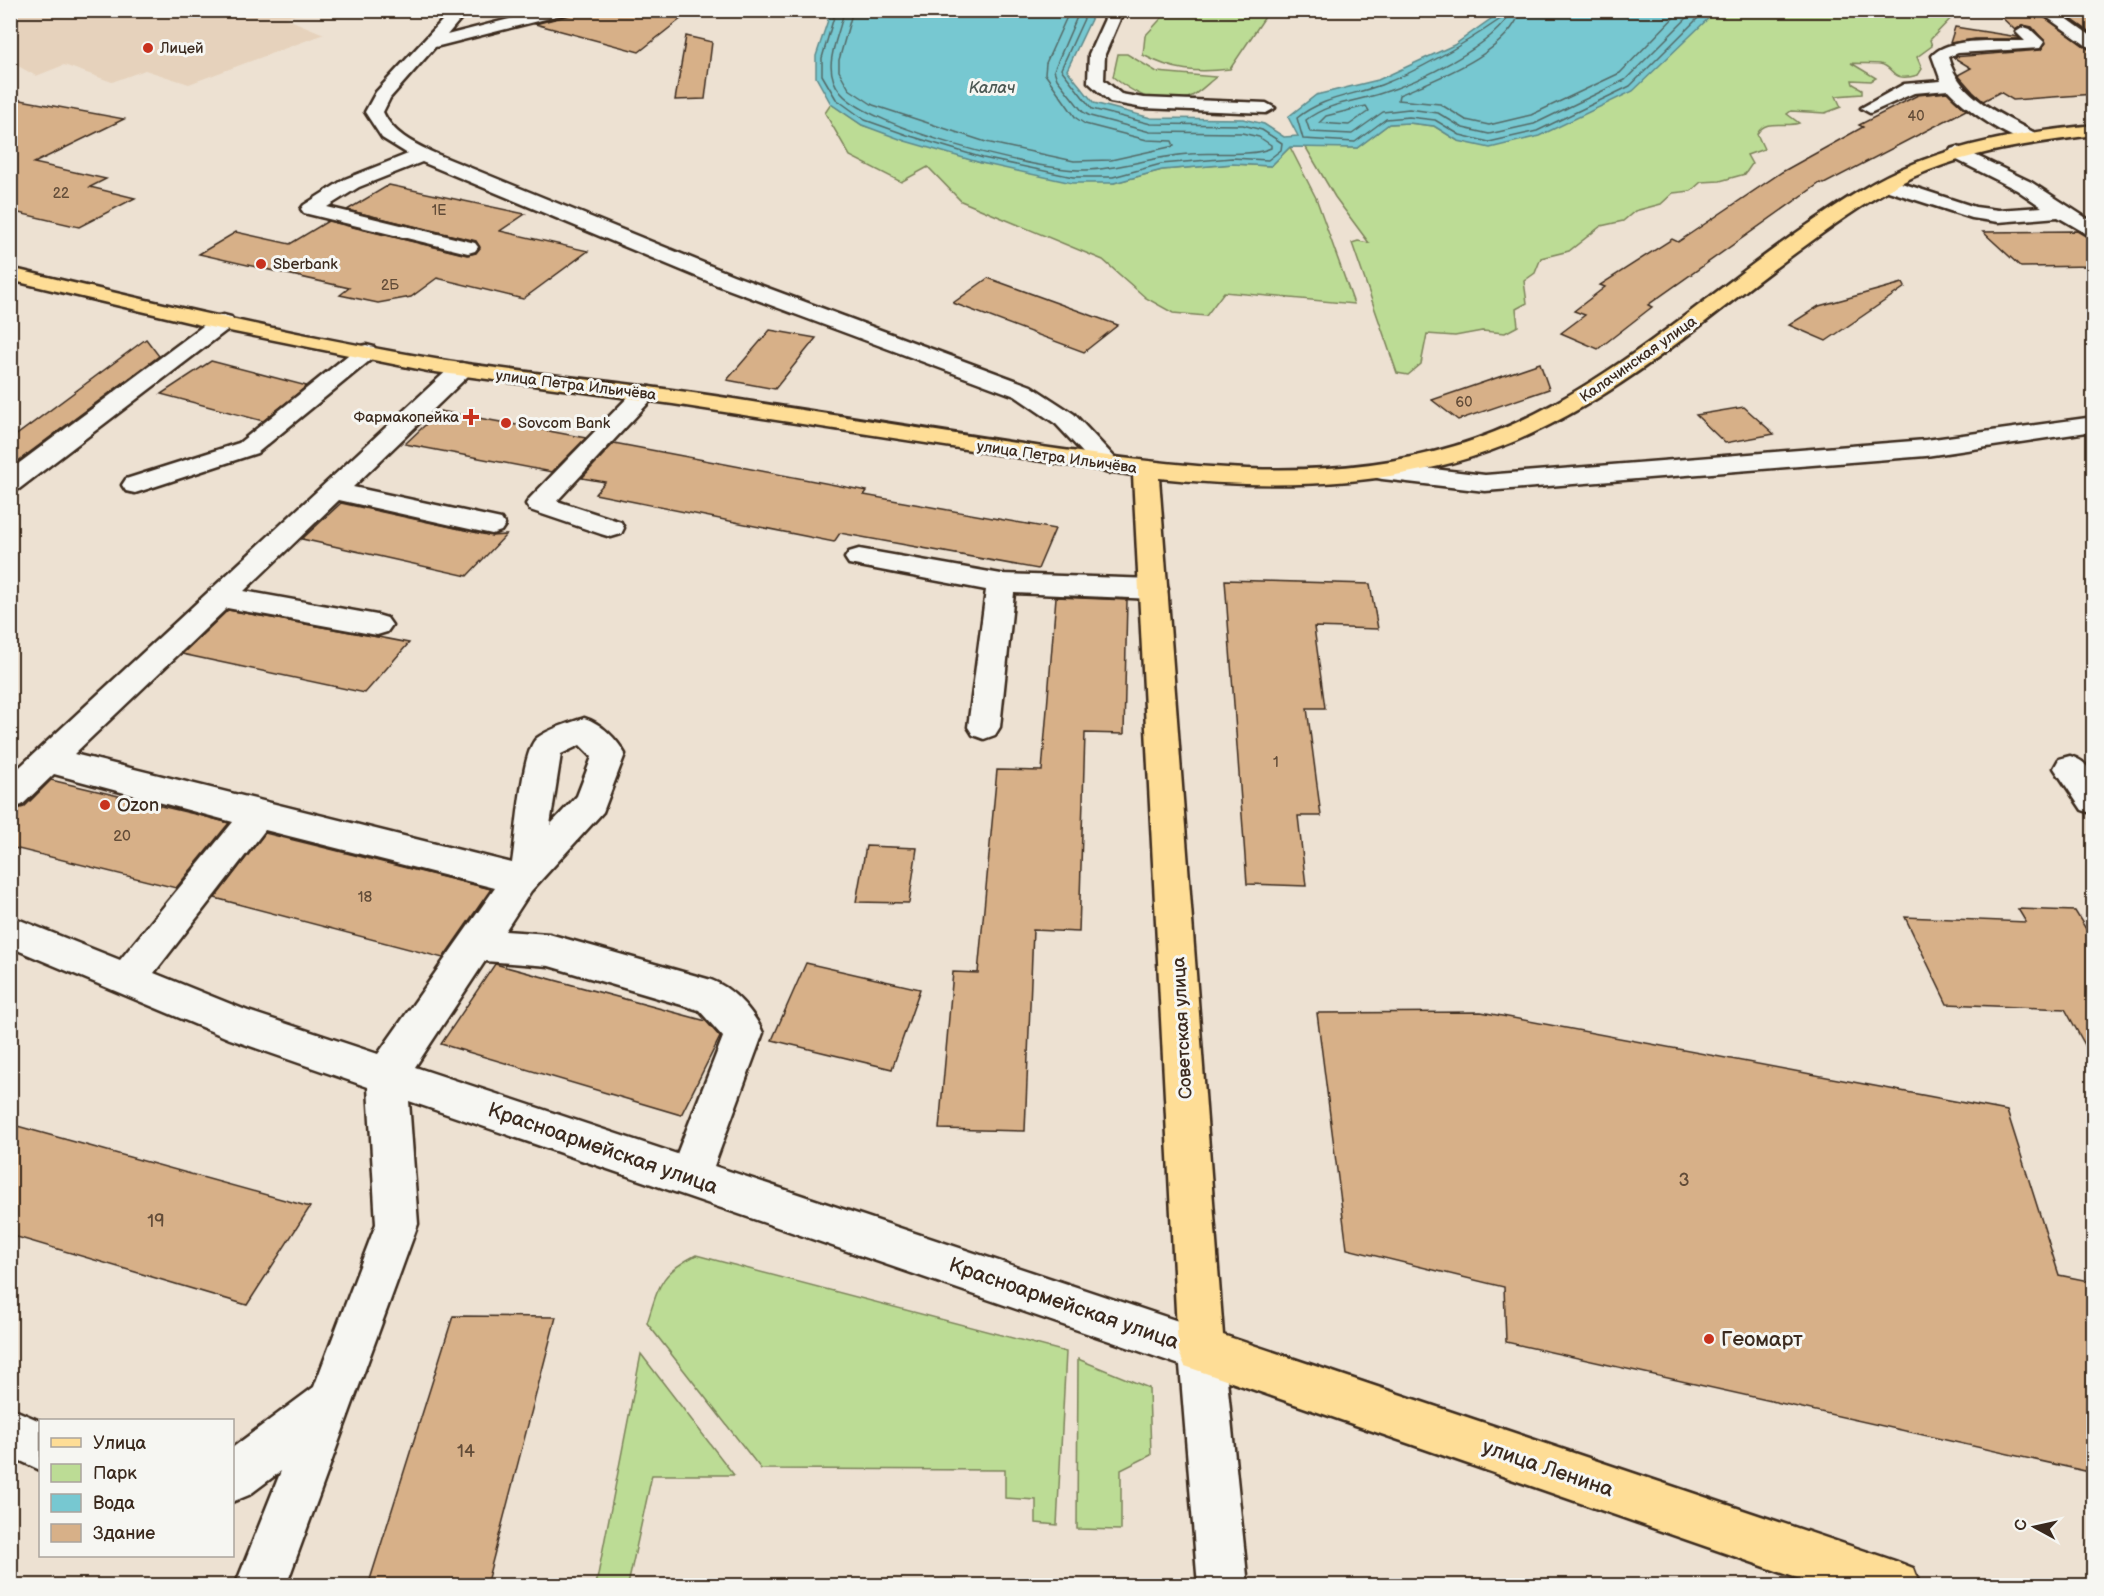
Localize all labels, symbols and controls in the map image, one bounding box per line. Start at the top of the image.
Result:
place label: Лицей [159,39,204,58]
marker: Лицей [141,41,155,55]
water label: Калач [969,79,1015,98]
house number: 40 [1908,108,1924,125]
house number: 22 [53,185,70,202]
house number: 1Е [432,202,446,219]
place label: Sberbank [273,255,338,274]
marker: Sberbank [254,257,268,271]
house number: 2Б [381,277,399,294]
street label: Калачинская улица [1576,312,1701,407]
street label: улица Петра Ильичёва [495,366,657,405]
house number: 60 [1456,394,1472,411]
place label: Фармакопейка [354,408,459,427]
marker: Фармакопейка [464,410,478,424]
place label: Sovcom Bank [518,414,611,433]
marker: Sovcom Bank [499,416,513,430]
street label: улица Петра Ильичёва [976,437,1138,478]
house number: 1 [1273,753,1279,772]
place label: Ozon [117,795,159,816]
marker: Ozon [98,798,112,812]
house number: 20 [113,827,131,846]
house number: 18 [358,888,373,907]
street label: Советская улица [1168,956,1197,1100]
street label: Красноармейская улица [484,1097,722,1200]
house number: 3 [1678,1170,1690,1191]
house number: 19 [147,1211,165,1232]
street label: Красноармейская улица [945,1252,1183,1355]
place label: Геомарт [1721,1327,1803,1352]
marker: Геомарт [1702,1332,1716,1346]
legend [39,1419,234,1557]
text: Улица [93,1433,147,1454]
street label: улица Ленина [1479,1434,1617,1503]
house number: 14 [457,1441,475,1462]
text: Парк [93,1463,137,1484]
text: Вода [93,1493,135,1514]
north arrow [2005,1497,2065,1557]
text: С [2011,1518,2032,1532]
text: Здание [93,1523,155,1544]

